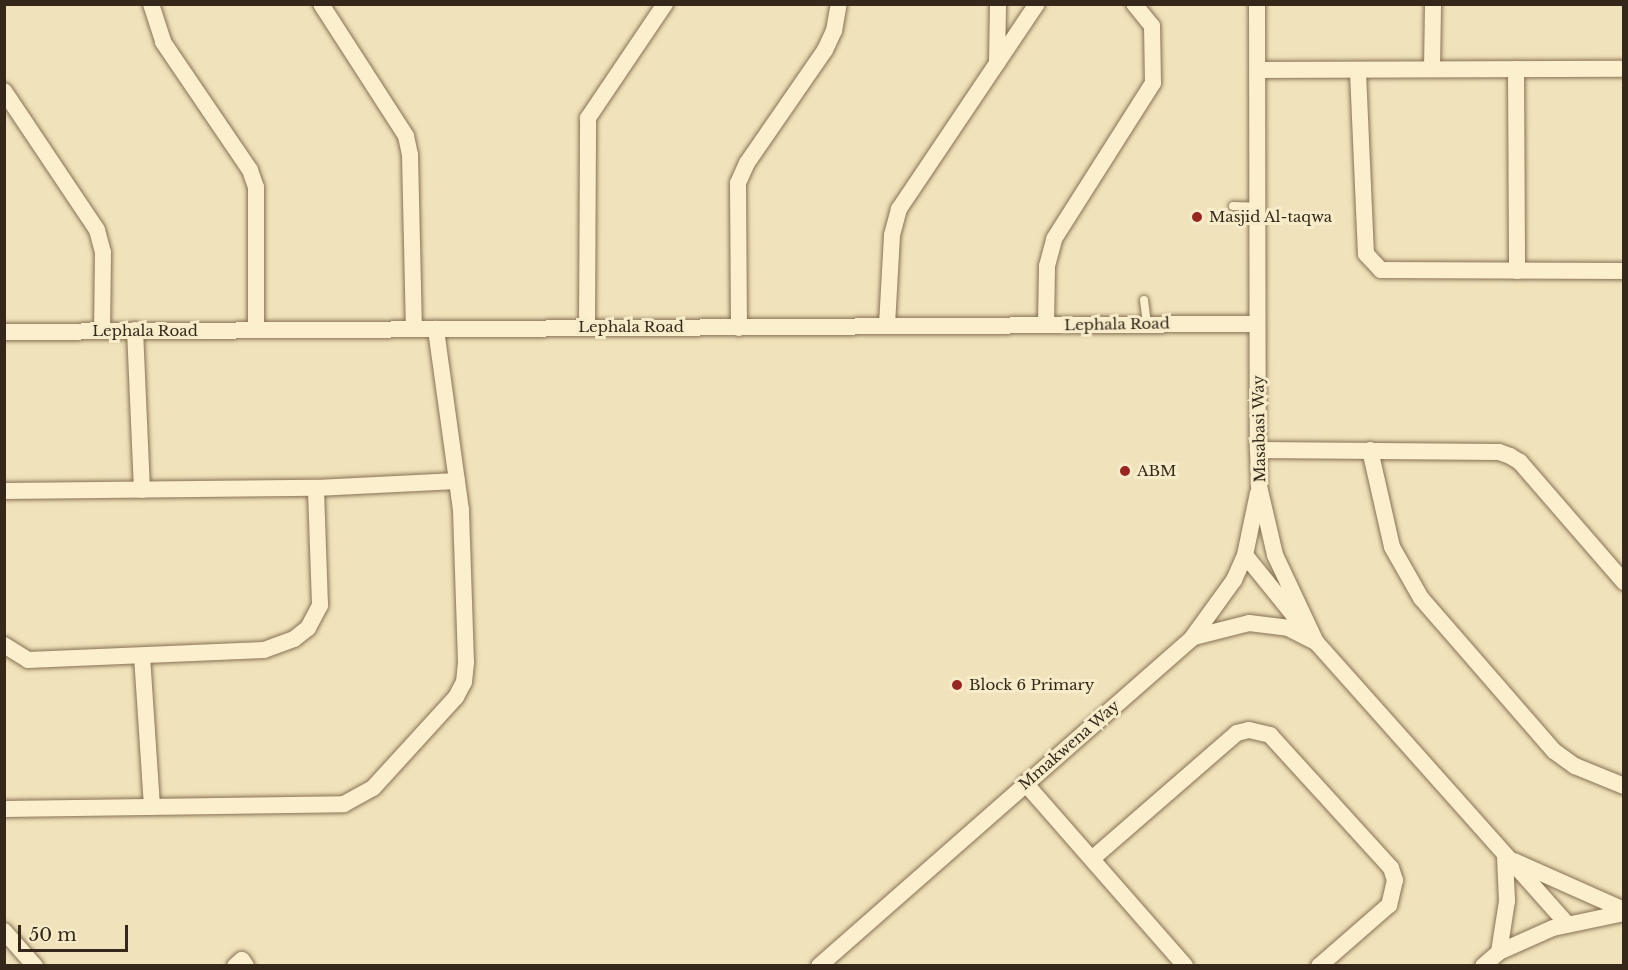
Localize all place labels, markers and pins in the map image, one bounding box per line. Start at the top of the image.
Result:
place label: Masjid Al-taqwa [1209,208,1333,226]
marker: Masjid Al-taqwa [1190,210,1204,224]
place label: ABM [1137,462,1176,480]
marker: ABM [1118,464,1132,478]
place label: Block 6 Primary [969,676,1094,694]
marker: Block 6 Primary [950,678,964,692]

